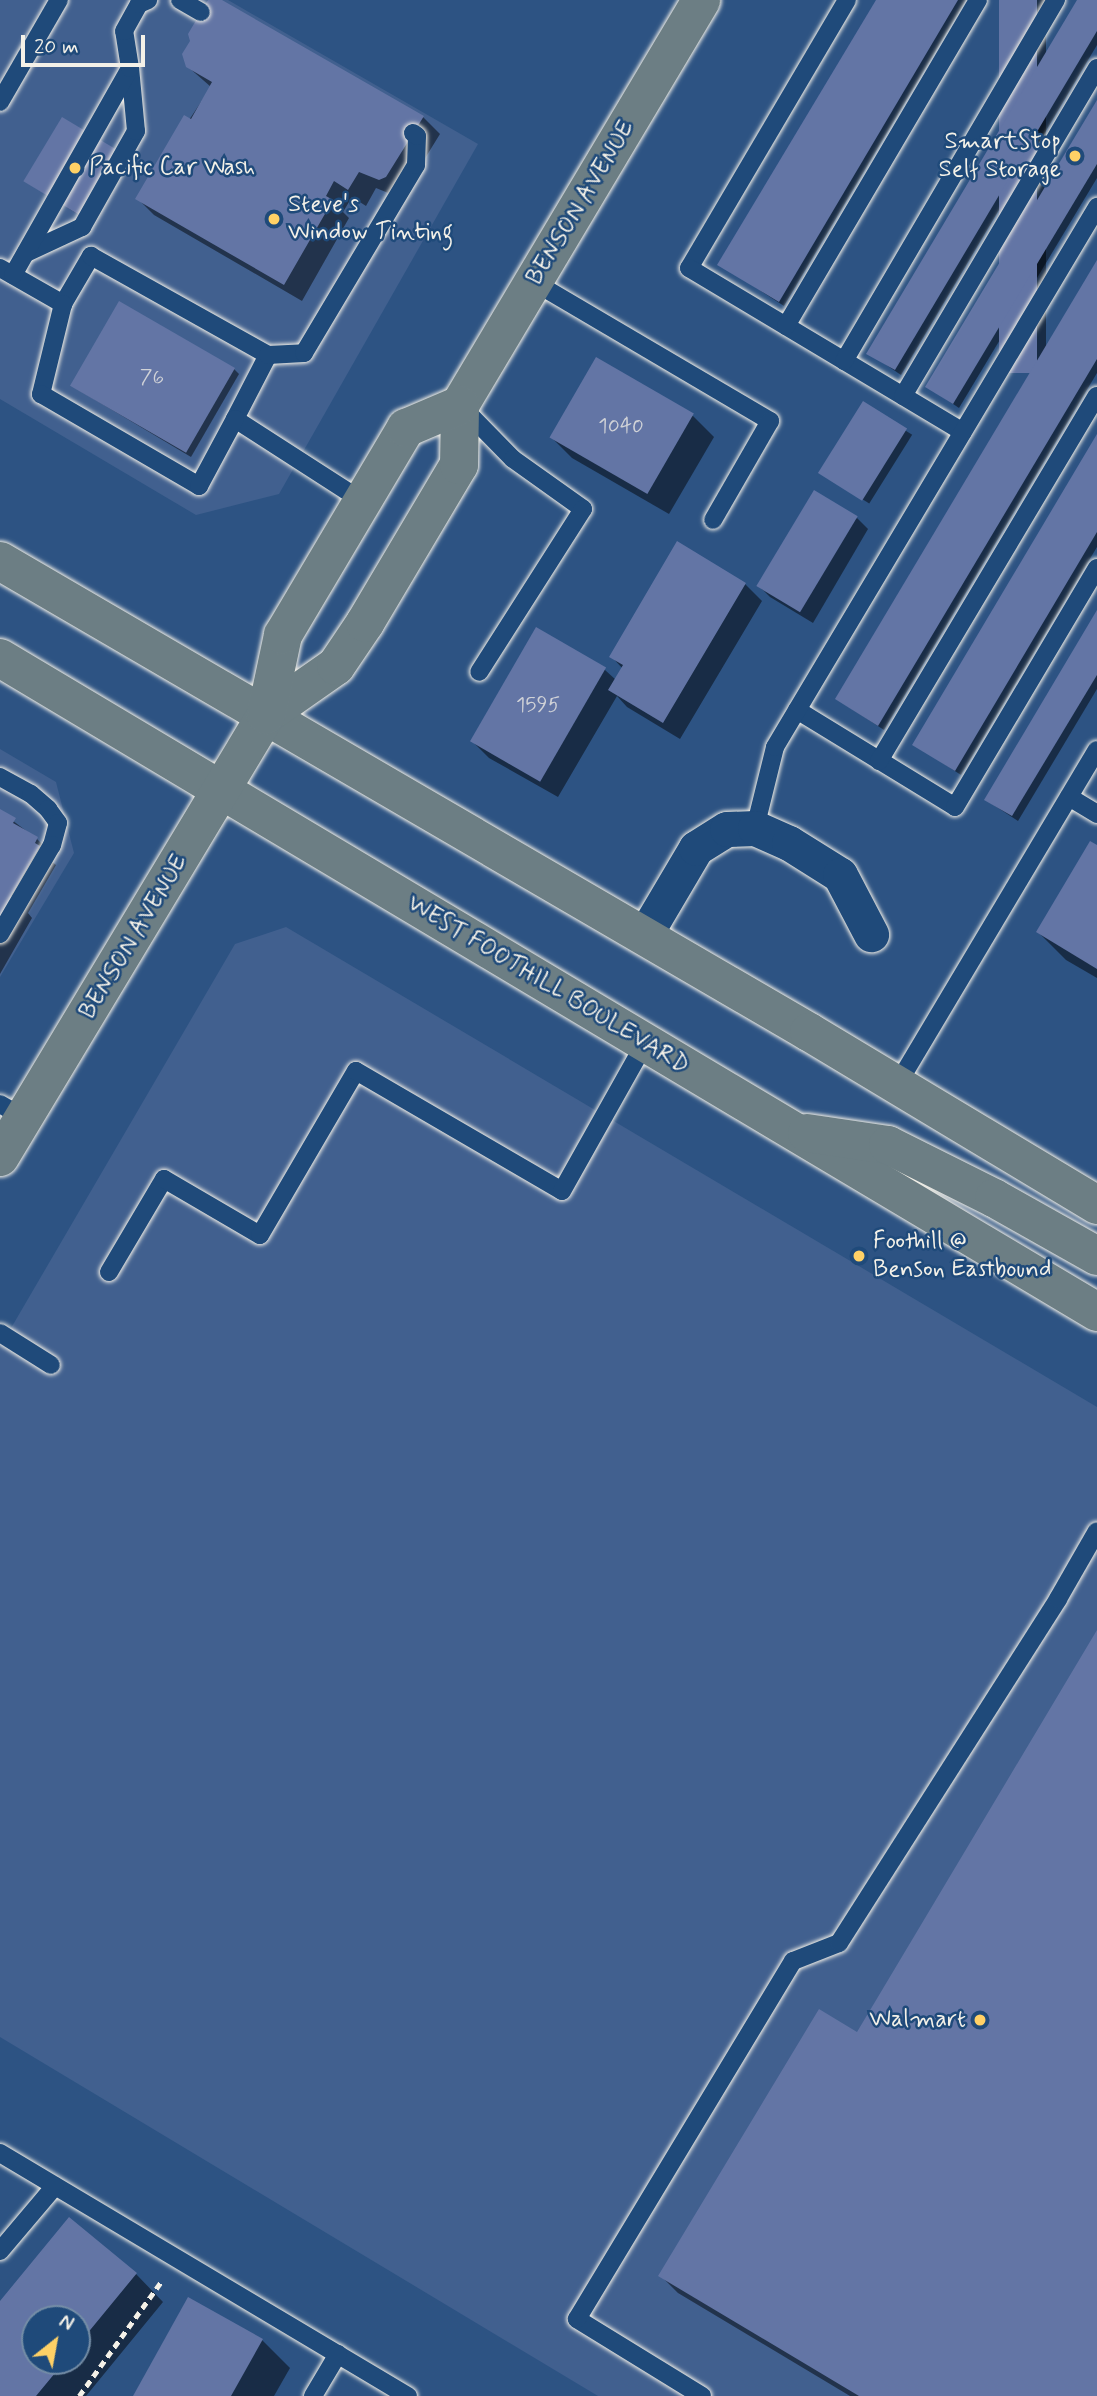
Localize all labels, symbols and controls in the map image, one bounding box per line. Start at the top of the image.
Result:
scale bar [24,21,149,65]
text: 20 m [34,33,79,61]
street label: BENSON AVENUE [520,114,642,292]
place label: SmartStop Self Storage [939,128,1061,184]
marker: SmartStop Self Storage [1067,148,1083,164]
place label: Pacific Car Wash [89,154,260,182]
marker: Pacific Car Wash [67,160,83,176]
place label: Steve's Window Tinting [288,191,443,247]
marker: Steve's Window Tinting [266,211,282,227]
house number: 76 [140,364,164,390]
house number: 1040 [598,413,644,439]
house number: 1595 [516,692,560,718]
street label: BENSON AVENUE [73,848,195,1026]
street label: WEST FOOTHILL BOULEVARD [403,890,693,1080]
place label: Foothill @ Benson Eastbound [873,1228,1051,1284]
marker: Foothill @ Benson Eastbound [851,1248,867,1264]
place label: Walmart [869,2006,966,2034]
marker: Walmart [972,2012,988,2028]
north arrow [21,2305,91,2375]
text: N [54,2309,78,2337]

